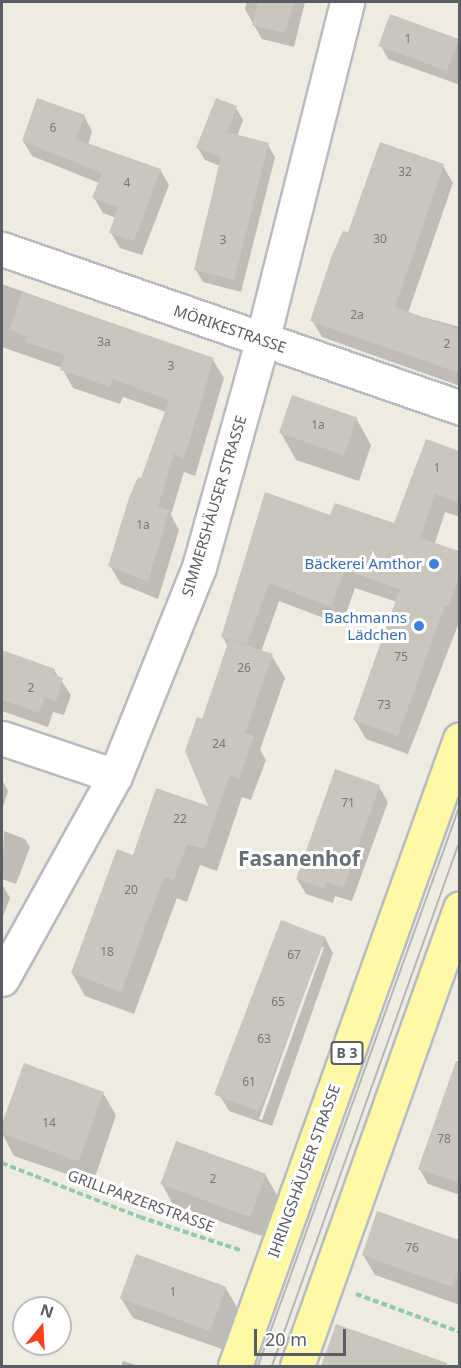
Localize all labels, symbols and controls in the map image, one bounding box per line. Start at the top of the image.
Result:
house number: 1 [405,32,411,46]
house number: 6 [50,121,56,135]
house number: 32 [398,165,412,179]
house number: 4 [124,176,130,190]
house number: 30 [373,232,387,246]
house number: 3 [220,233,226,247]
street label: MÖRIKESTRASSE [171,301,289,357]
house number: 2a [350,308,364,322]
house number: 3a [97,335,111,349]
house number: 2 [444,337,450,351]
house number: 3 [168,359,174,373]
street label: SIMMERSHÄUSER STRASSE [178,413,250,599]
house number: 1a [311,418,325,432]
house number: 1 [434,461,440,475]
house number: 1a [136,518,150,532]
place label: Bäckerei Amthor [304,555,422,573]
marker: Bäckerei Amthor [427,557,441,571]
place label: Bachmanns Lädchen [324,608,407,643]
marker: Bachmanns Lädchen [412,619,426,633]
house number: 75 [394,650,408,664]
house number: 26 [237,661,251,675]
house number: 2 [28,681,34,695]
house number: 73 [377,698,391,712]
house number: 24 [212,737,226,751]
house number: 71 [341,796,355,810]
house number: 22 [173,812,187,826]
district label: Fasanenhof [238,845,360,871]
house number: 20 [124,883,138,897]
house number: 18 [100,945,114,959]
house number: 67 [287,948,301,962]
house number: 65 [271,995,285,1009]
house number: 63 [257,1032,271,1046]
road number: B 3 [330,1042,364,1064]
house number: 61 [242,1075,256,1089]
street label: IHRINGSHÄUSER STRASSE [264,1082,344,1260]
house number: 14 [42,1116,56,1130]
house number: 78 [437,1132,451,1146]
street label: GRILLPARZERSTRASSE [65,1166,217,1236]
house number: 2 [210,1172,216,1186]
house number: 76 [405,1241,419,1255]
house number: 1 [170,1285,176,1299]
north arrow [12,1296,72,1356]
text: N [37,1298,57,1323]
scale bar [257,1317,348,1355]
text: 20 m [265,1327,307,1351]

